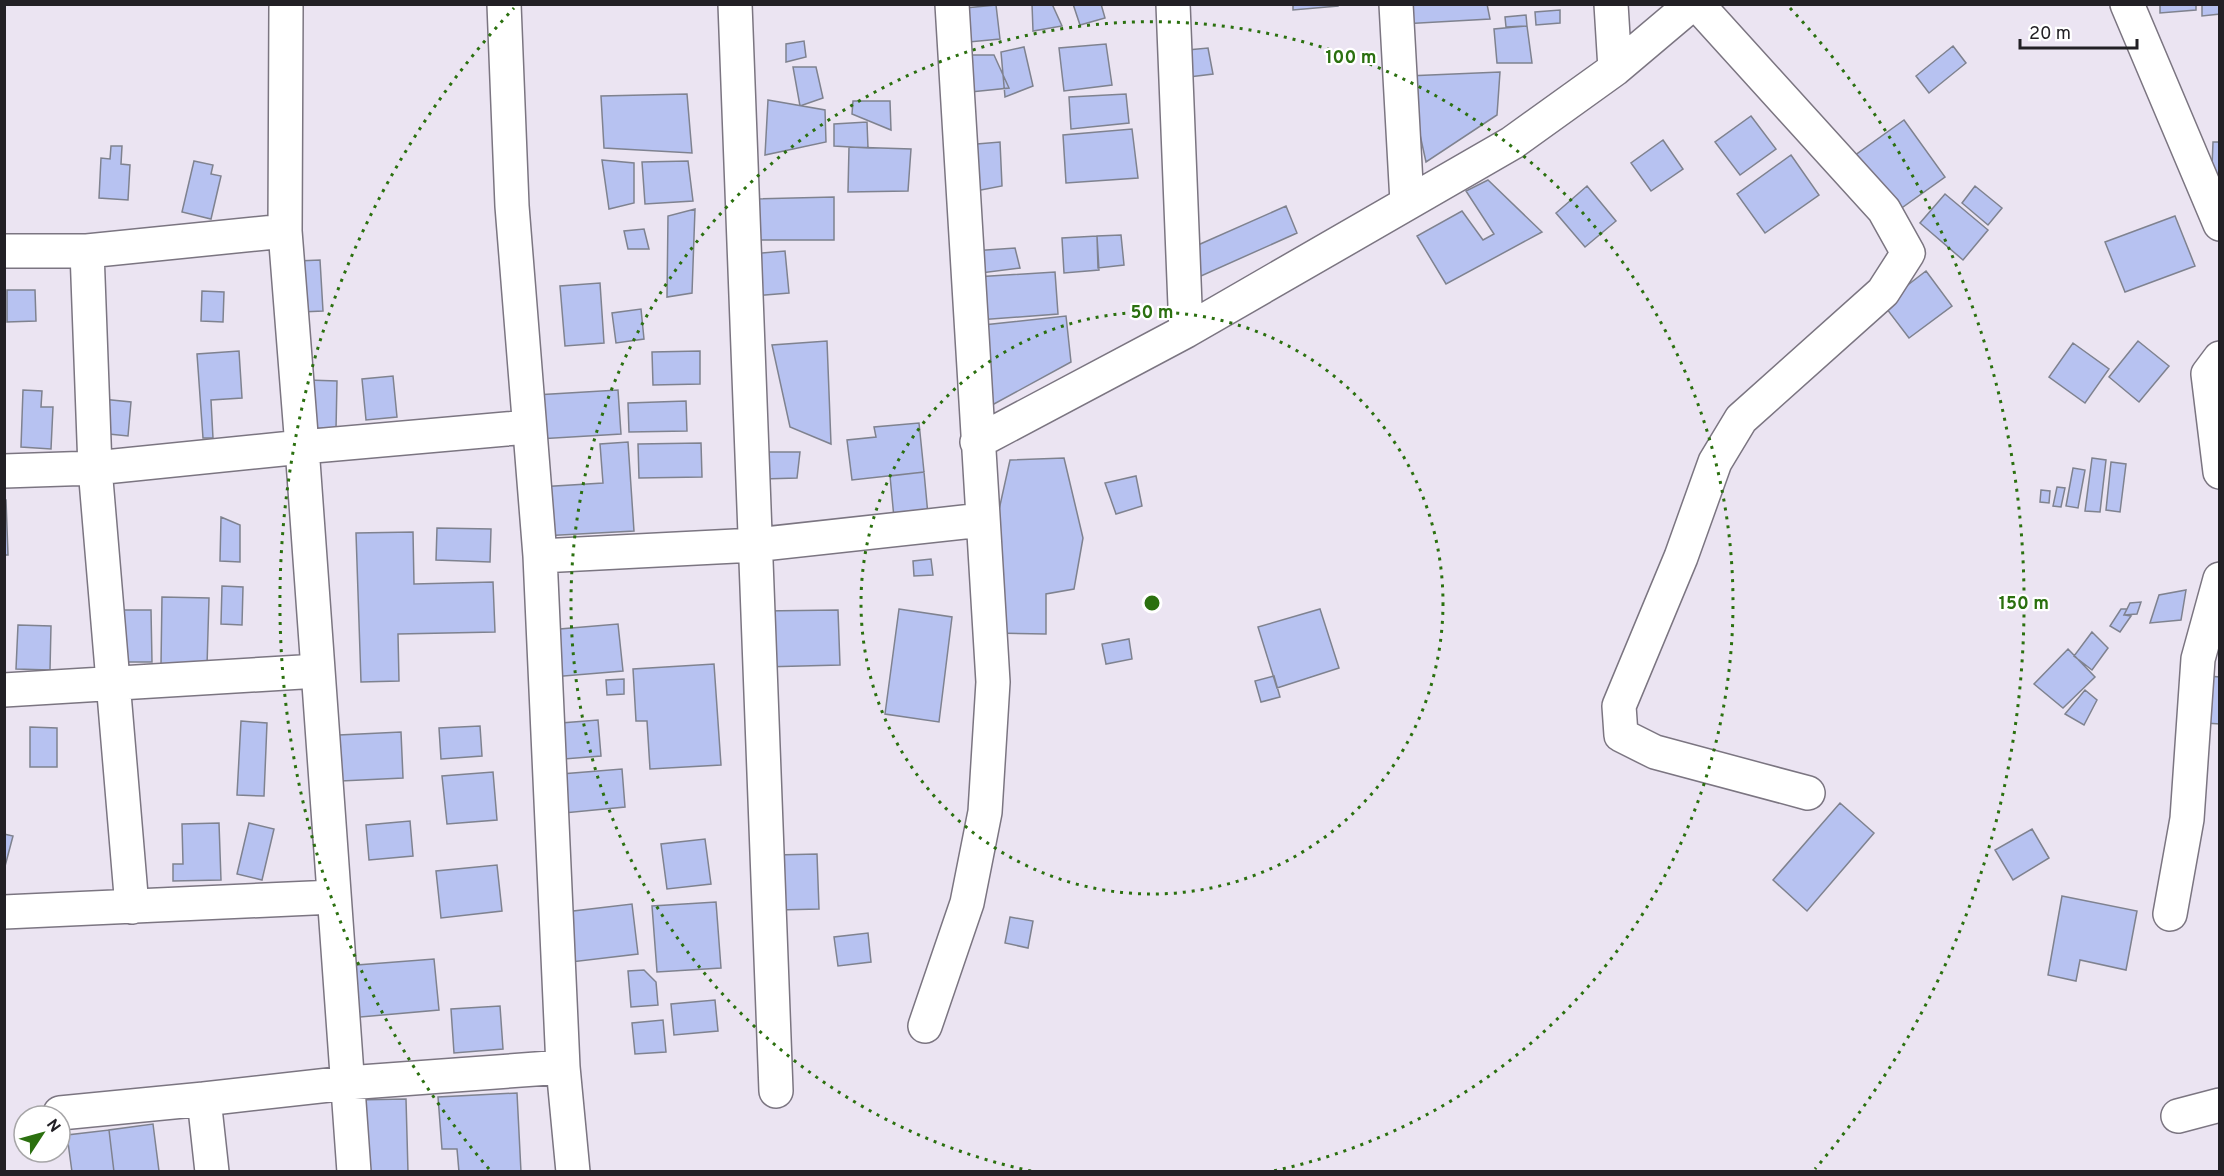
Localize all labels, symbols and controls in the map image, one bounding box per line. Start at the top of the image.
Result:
scale bar [2020,12,2137,50]
text: 20 m [2029,23,2071,46]
text: 100 m [1325,47,1377,70]
text: 50 m [1130,302,1174,325]
centre of rings [1142,593,1162,613]
text: 150 m [1999,593,2049,616]
north arrow [12,1104,72,1164]
text: N [41,1116,64,1137]

